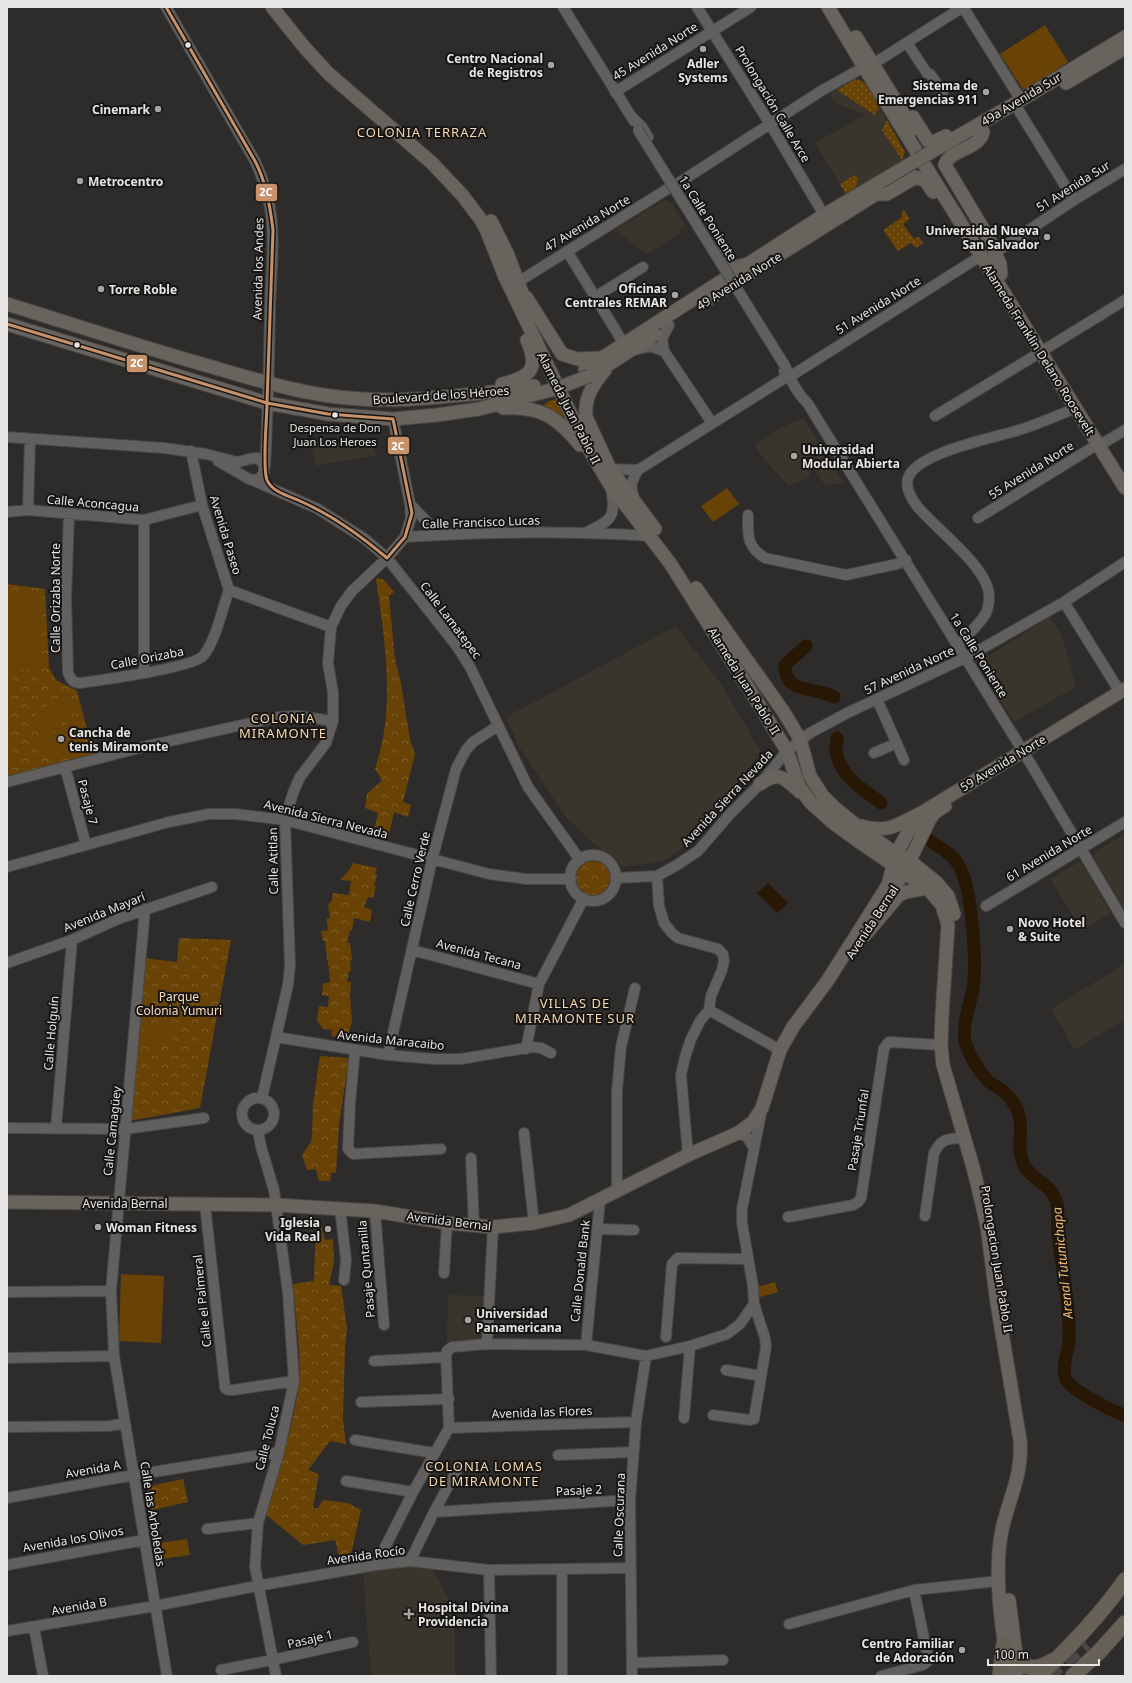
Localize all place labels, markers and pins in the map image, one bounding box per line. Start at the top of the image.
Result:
unlabelled marker [183,40,193,50]
marker: Adler Systems [698,44,708,54]
place label: Centro Nacional de Registros [447,50,543,81]
place label: Adler Systems [678,55,728,86]
marker: Centro Nacional de Registros [546,60,556,70]
place label: Sistema de Emergencias 911 [878,77,978,108]
marker: Sistema de Emergencias 911 [981,87,991,97]
place label: Cinemark [92,101,151,118]
marker: Cinemark [153,104,163,114]
place label: Metrocentro [88,173,163,190]
marker: Metrocentro [75,176,85,186]
place label: Universidad Nueva San Salvador [926,222,1040,253]
marker: Universidad Nueva San Salvador [1042,232,1052,242]
place label: Oficinas Centrales REMAR [565,280,667,311]
place label: Torre Roble [109,281,177,298]
marker: Torre Roble [96,284,106,294]
marker: Oficinas Centrales REMAR [670,290,680,300]
unlabelled marker [72,340,82,350]
marker: Despensa de Don Juan Los Heroes [330,410,340,420]
place label: Despensa de Don Juan Los Heroes [290,420,380,449]
place label: Universidad Modular Abierta [802,441,900,472]
marker: Universidad Modular Abierta [789,451,799,461]
place label: Cancha de tenis Miramonte [69,724,169,755]
marker: Cancha de tenis Miramonte [56,734,66,744]
place label: Novo Hotel & Suite [1018,914,1085,945]
marker: Novo Hotel & Suite [1005,924,1015,934]
place label: Iglesia Vida Real [265,1214,320,1245]
place label: Woman Fitness [106,1219,197,1236]
marker: Woman Fitness [93,1222,103,1232]
marker: Iglesia Vida Real [323,1224,333,1234]
place label: Universidad Panamericana [476,1305,562,1336]
marker: Universidad Panamericana [463,1315,473,1325]
place label: Hospital Divina Providencia [418,1599,509,1630]
marker: Hospital Divina Providencia [403,1608,415,1620]
place label: Centro Familiar de Adoración [862,1635,955,1666]
marker: Centro Familiar de Adoración [957,1645,967,1655]

